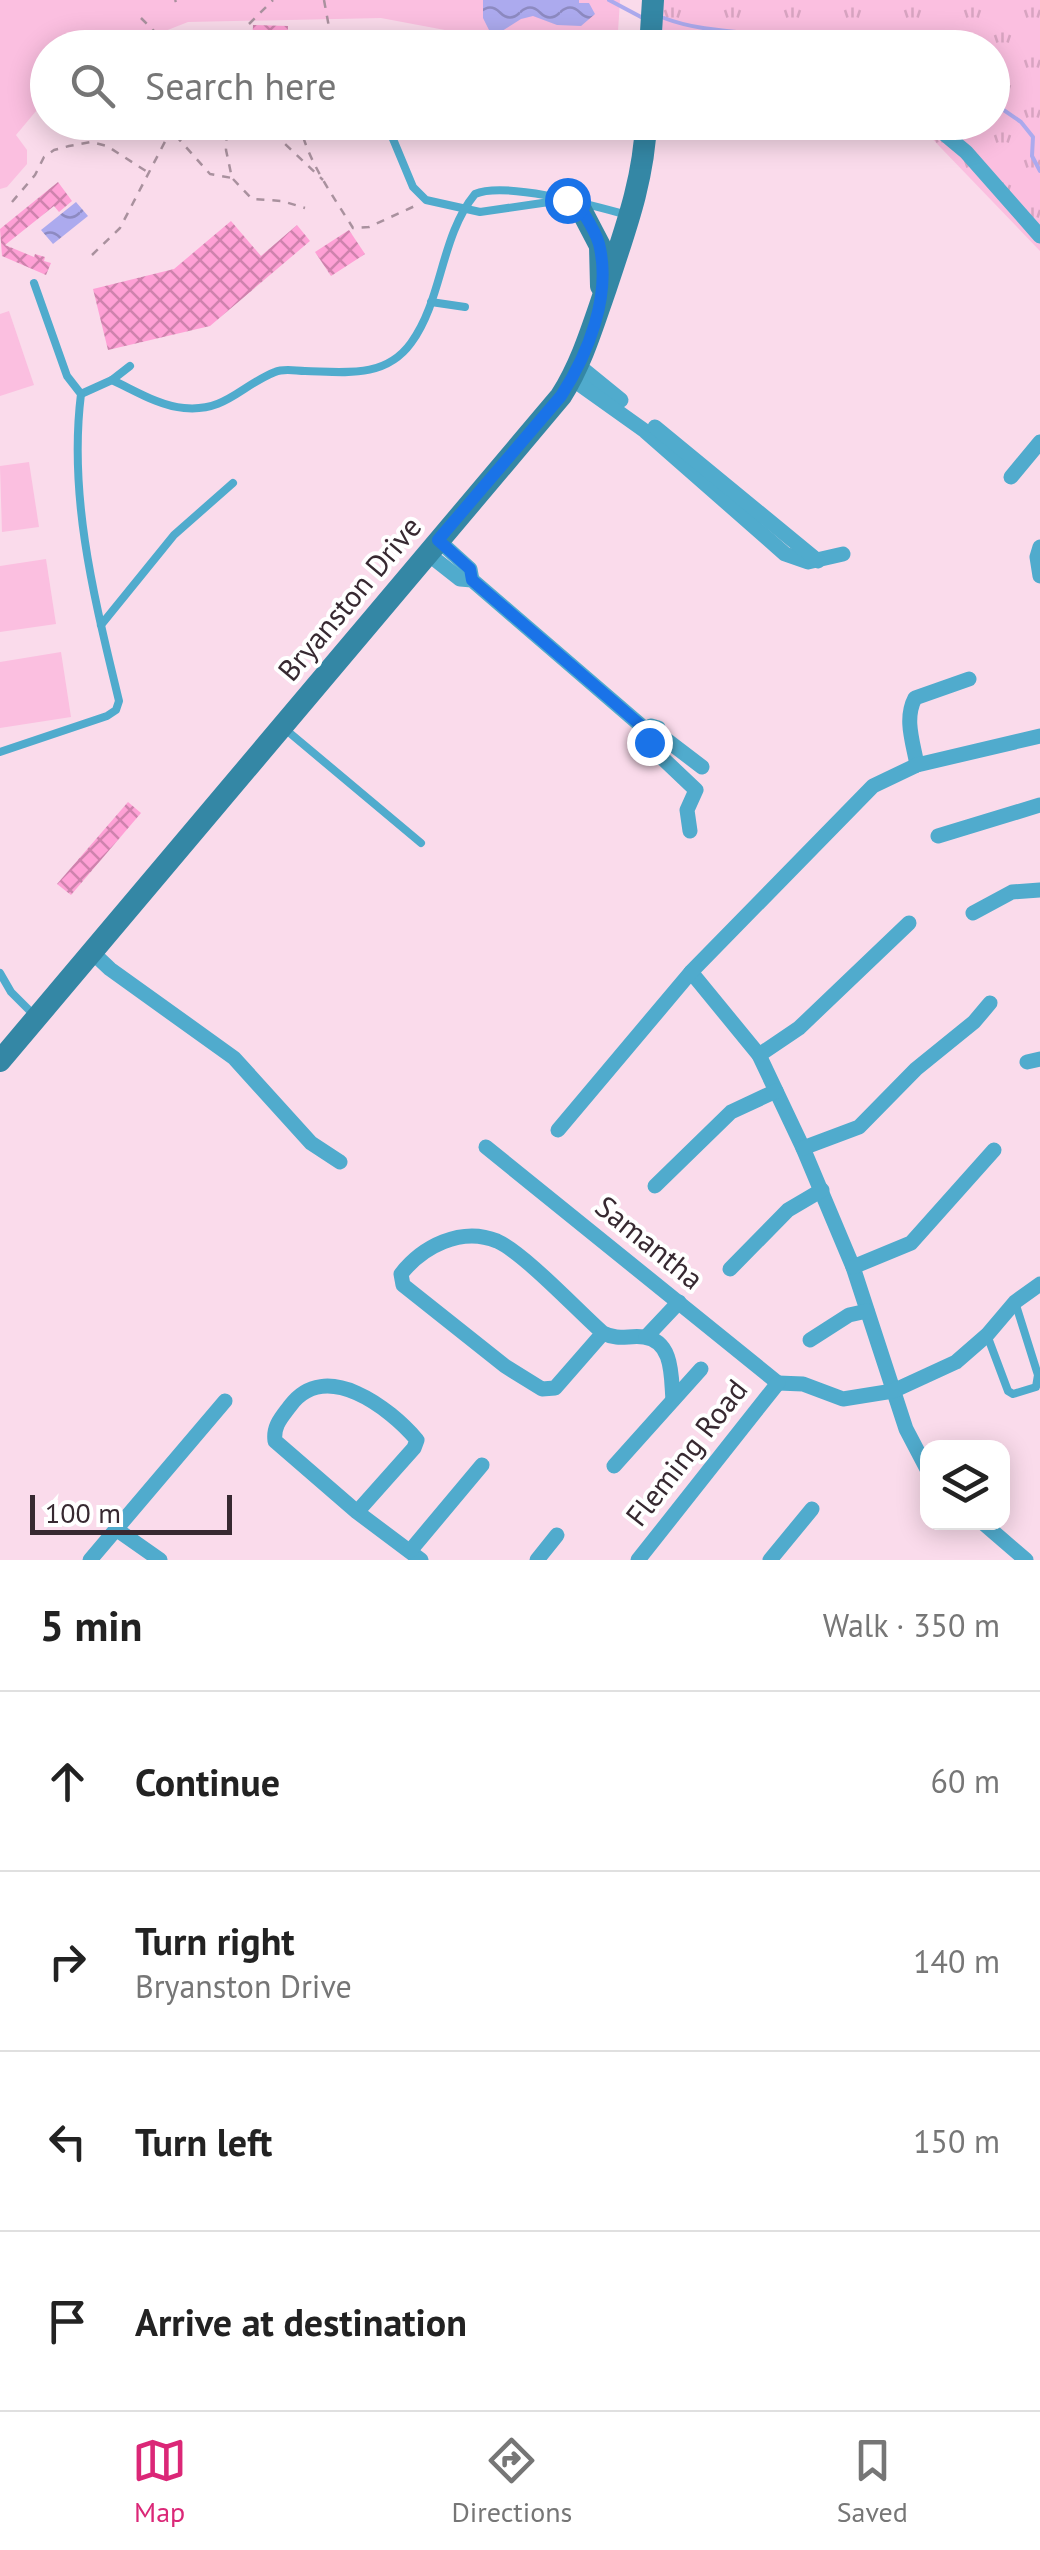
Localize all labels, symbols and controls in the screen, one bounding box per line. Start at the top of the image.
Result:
search box [30,30,1010,140]
icon: search [65,58,120,113]
text: Search here [145,61,337,110]
route start [545,178,591,224]
street label: Bryanston Drive [269,508,429,688]
route end [627,720,673,766]
street label: Samantha [588,1186,712,1297]
street label: Fleming Road [616,1371,755,1533]
map controls [920,1440,1010,1530]
button: layers [920,1440,1010,1530]
scale bar [30,1490,232,1534]
text: 100 m [45,1494,121,1531]
text: 5 min [40,1598,142,1653]
text: Walk · 350 m [823,1604,1000,1646]
icon: ahead [40,1754,95,1809]
text: Continue [135,1757,280,1806]
text: 60 m [931,1760,1000,1802]
text: Turn right [135,1916,295,1965]
icon: right [40,1934,95,1989]
text: 140 m [913,1940,1000,1982]
text: Bryanston Drive [135,1965,352,2007]
icon: left [40,2114,95,2169]
text: Turn left [135,2117,272,2166]
text: 150 m [913,2120,1000,2162]
icon: arrive [40,2294,95,2349]
text: Arrive at destination [135,2297,467,2346]
tab: Map [132,2433,187,2530]
tab: Directions [451,2433,572,2530]
tab: Saved [837,2433,908,2530]

